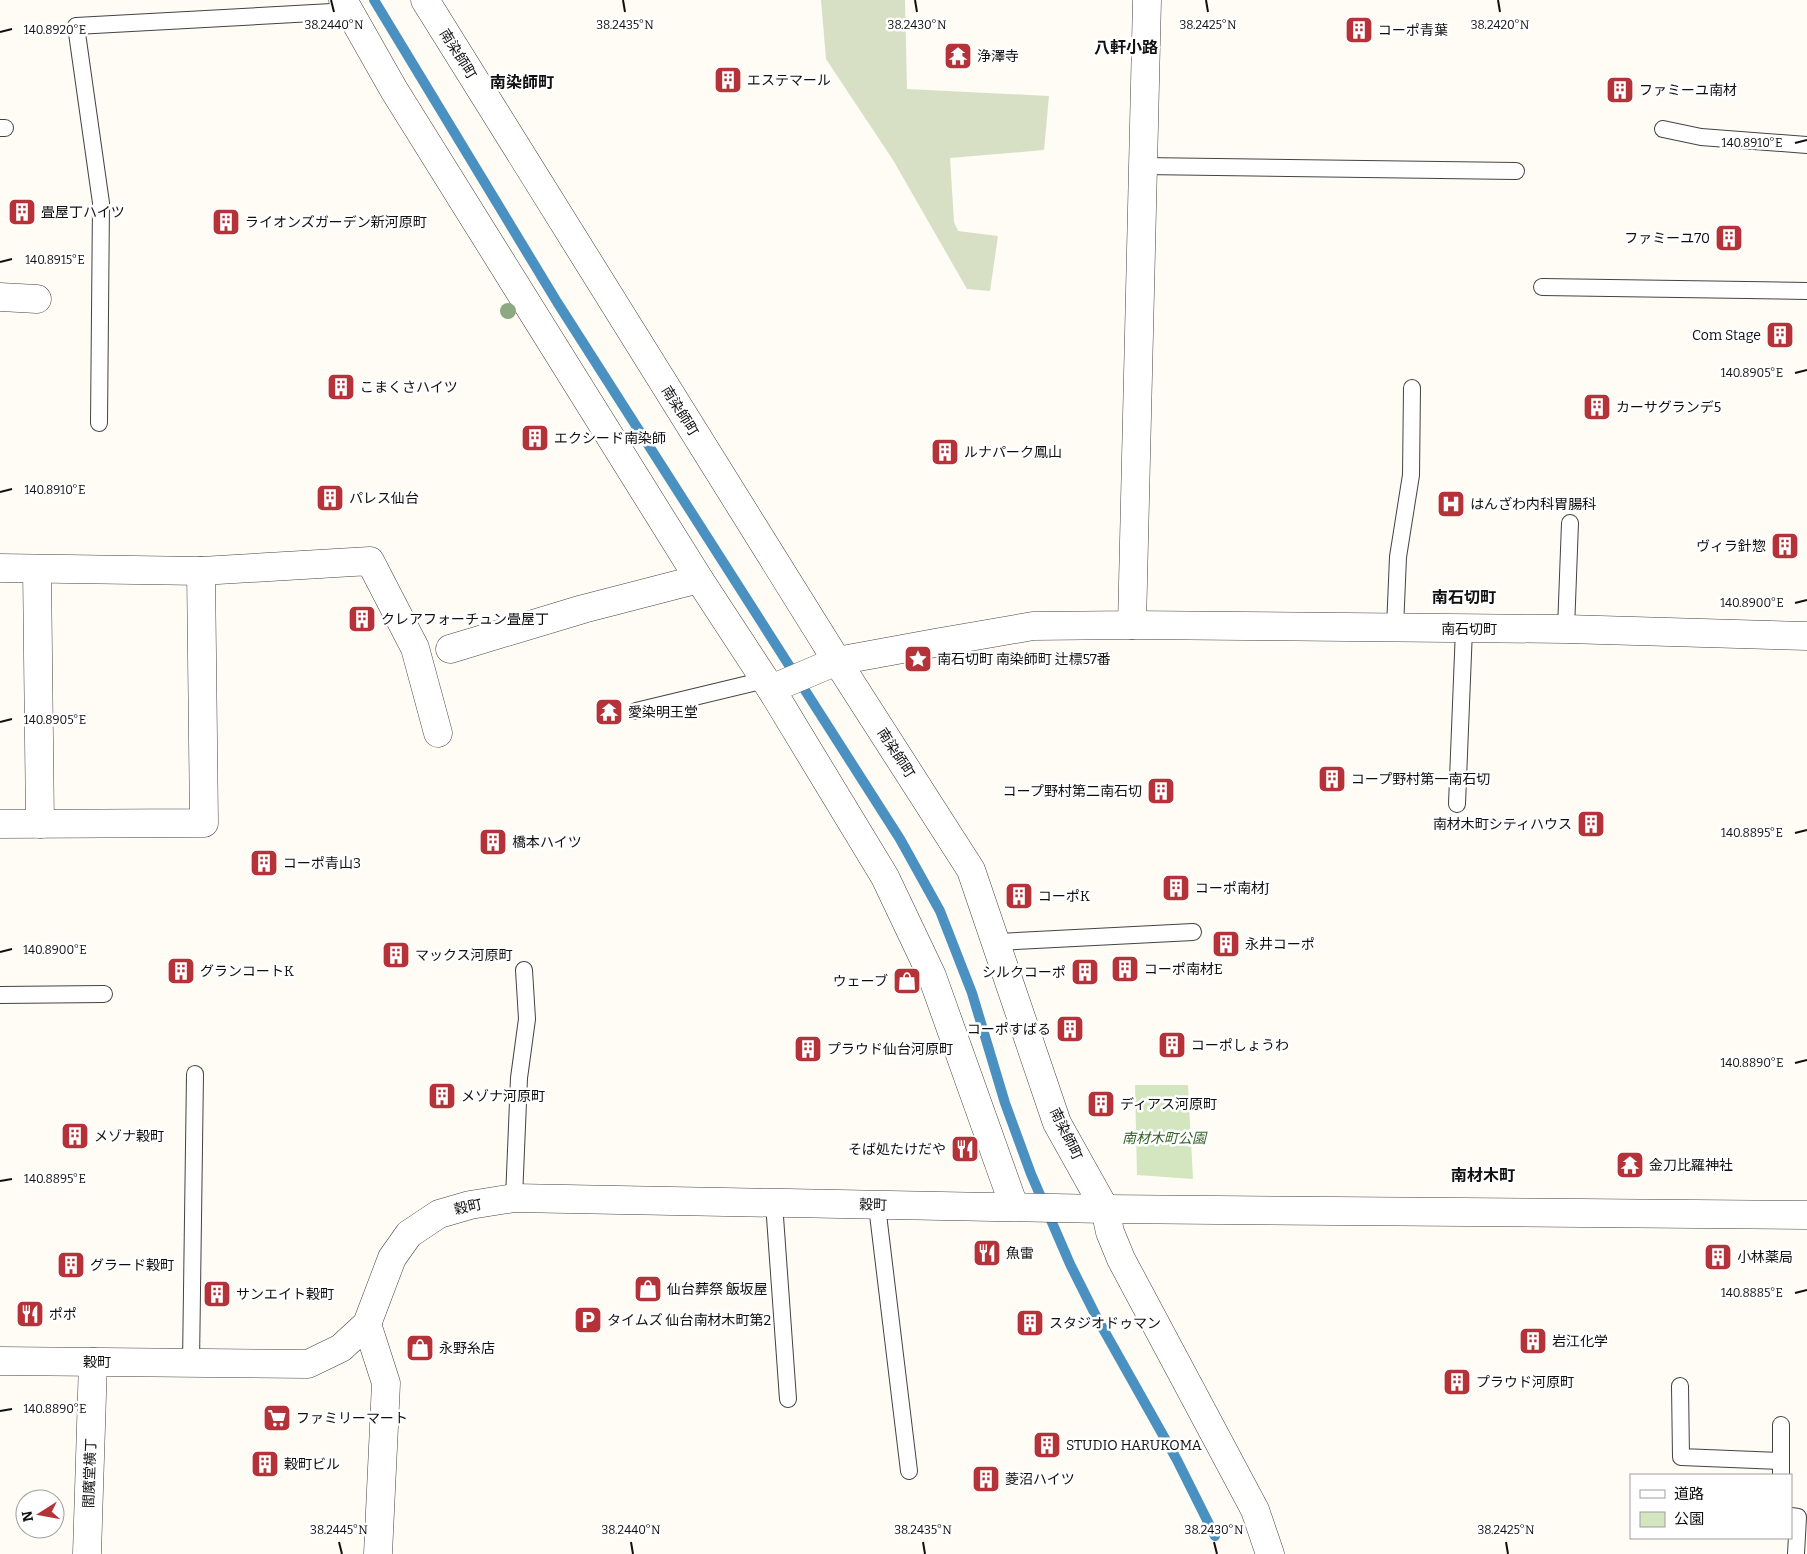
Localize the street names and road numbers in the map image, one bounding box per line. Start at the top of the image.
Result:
street label: 南染師町 [436,26,480,82]
street label: 南染師町 [658,383,702,439]
street label: 南石切町 [1441,621,1497,638]
street label: 南染師町 [874,725,918,781]
street label: 南染師町 [1046,1105,1086,1163]
street label: 穀町 [452,1196,484,1218]
street label: 穀町 [859,1196,887,1214]
street label: 穀町 [83,1354,111,1371]
street label: 閻魔堂横丁 [80,1438,100,1508]

